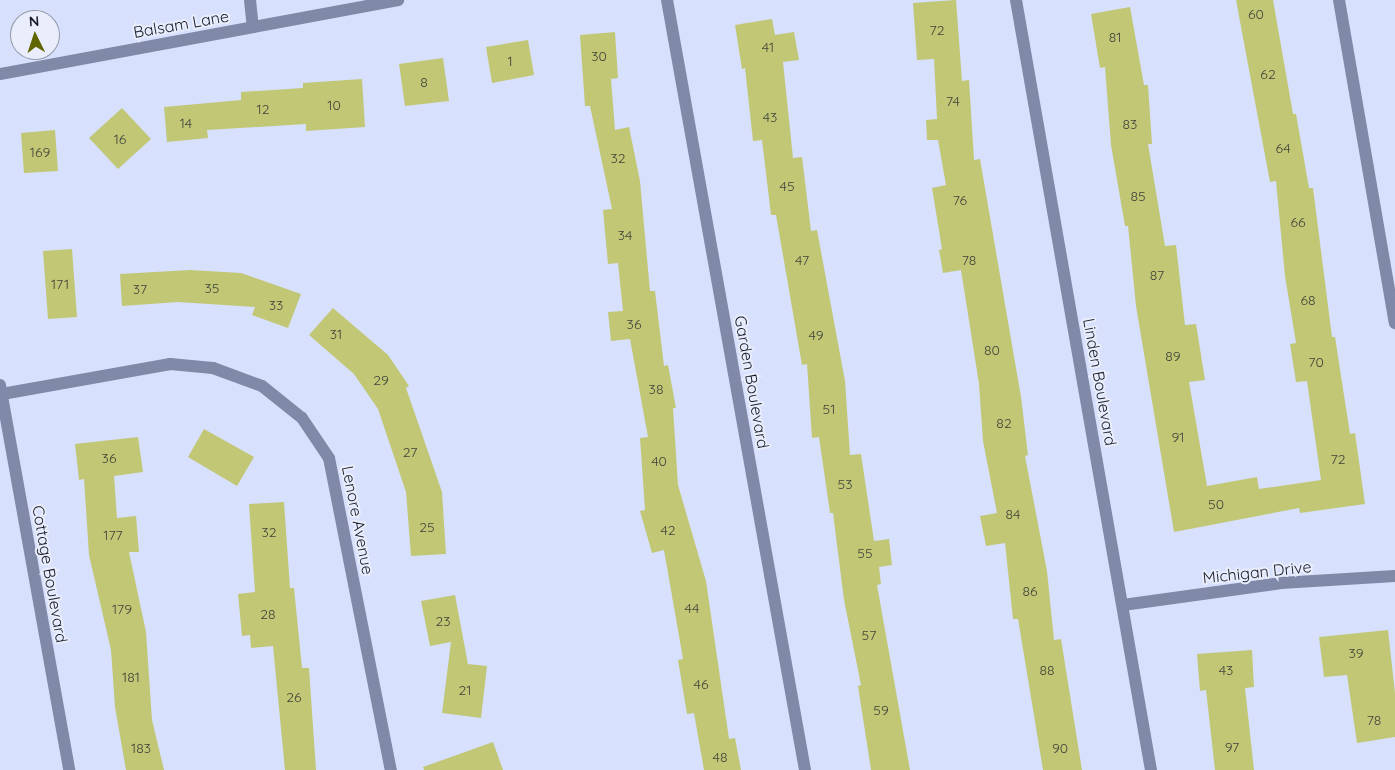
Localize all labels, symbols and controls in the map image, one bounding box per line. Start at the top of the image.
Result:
street label: Balsam Lane [132,6,230,42]
house number: 60 [1248,6,1264,22]
north arrow [10,10,60,60]
text: N [28,12,40,30]
house number: 72 [930,22,944,38]
house number: 81 [1109,29,1121,45]
house number: 41 [762,39,774,55]
house number: 30 [591,48,607,64]
house number: 1 [507,53,513,69]
house number: 62 [1260,66,1276,82]
house number: 8 [420,74,428,90]
house number: 74 [946,93,960,109]
house number: 10 [327,97,341,113]
house number: 12 [257,101,269,117]
house number: 43 [763,109,777,125]
house number: 14 [180,115,192,131]
house number: 83 [1123,116,1137,132]
house number: 16 [114,131,126,147]
house number: 64 [1275,140,1291,156]
house number: 169 [30,144,50,160]
house number: 32 [610,150,626,166]
house number: 45 [779,178,795,194]
house number: 85 [1130,188,1146,204]
house number: 76 [953,192,967,208]
house number: 66 [1290,214,1306,230]
house number: 34 [618,227,632,243]
house number: 47 [795,252,809,268]
house number: 78 [962,252,976,268]
house number: 87 [1150,267,1164,283]
house number: 171 [51,276,69,292]
house number: 35 [205,280,219,296]
house number: 37 [133,281,147,297]
house number: 68 [1300,292,1316,308]
house number: 33 [269,297,283,313]
street label: Garden Boulevard [731,314,773,450]
house number: 36 [627,316,641,332]
street label: Linden Boulevard [1079,317,1121,447]
house number: 31 [330,326,342,342]
house number: 49 [809,327,823,343]
house number: 80 [984,342,1000,358]
house number: 89 [1165,348,1181,364]
house number: 70 [1308,354,1324,370]
house number: 29 [373,372,389,388]
house number: 38 [649,381,663,397]
house number: 51 [823,401,835,417]
house number: 82 [996,415,1012,431]
house number: 91 [1171,429,1185,445]
house number: 27 [403,444,417,460]
house number: 36 [102,450,116,466]
house number: 72 [1331,451,1345,467]
house number: 40 [651,453,667,469]
street label: Lenore Avenue [338,464,378,576]
house number: 53 [838,476,852,492]
house number: 50 [1208,496,1224,512]
street label: Cottage Boulevard [28,504,72,644]
house number: 84 [1006,506,1020,522]
house number: 25 [419,519,435,535]
house number: 42 [660,522,676,538]
house number: 32 [261,524,277,540]
house number: 177 [103,527,123,543]
house number: 55 [857,545,873,561]
street label: Michigan Drive [1202,557,1312,587]
house number: 86 [1022,583,1038,599]
house number: 44 [685,600,699,616]
house number: 179 [112,601,132,617]
house number: 28 [260,606,276,622]
house number: 23 [435,613,451,629]
house number: 57 [862,627,876,643]
house number: 39 [1348,645,1364,661]
house number: 88 [1039,662,1055,678]
house number: 43 [1219,662,1233,678]
house number: 181 [122,669,140,685]
house number: 46 [694,676,708,692]
house number: 21 [459,682,471,698]
house number: 26 [286,689,302,705]
house number: 59 [873,702,889,718]
house number: 78 [1367,712,1381,728]
house number: 97 [1225,739,1239,755]
house number: 183 [131,740,151,756]
house number: 90 [1052,740,1068,756]
house number: 48 [713,749,727,765]

